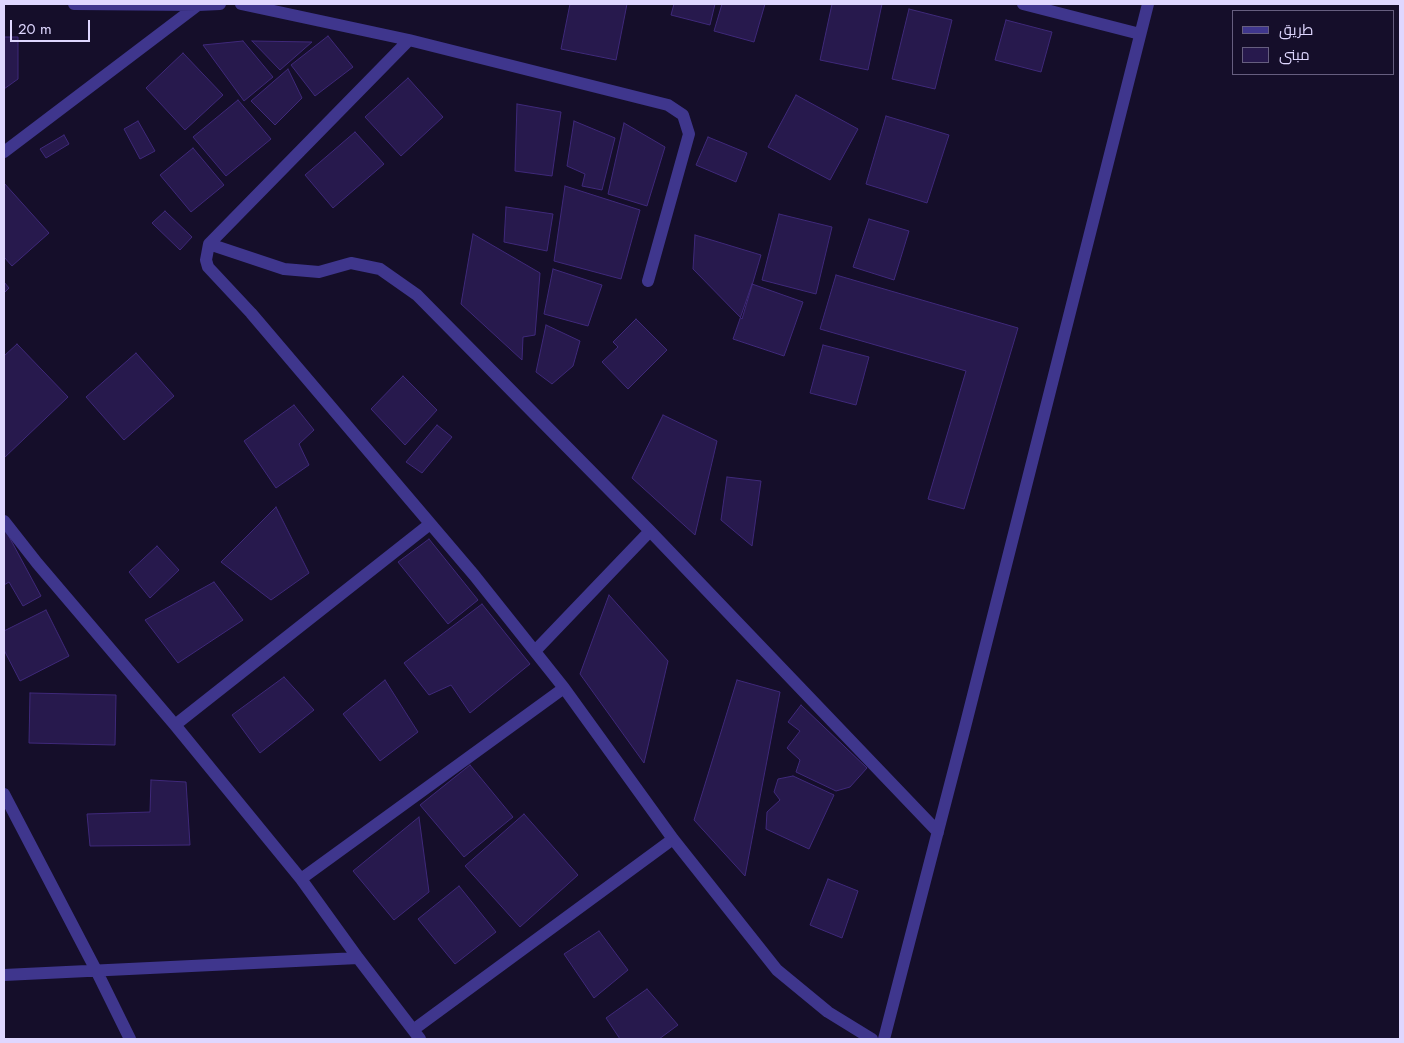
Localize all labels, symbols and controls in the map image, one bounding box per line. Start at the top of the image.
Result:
scale bar [12,10,92,42]
legend [1232,10,1394,75]
text: 20 m [18,18,52,40]
text: طريق [1279,19,1313,41]
text: مبنى [1279,44,1310,66]

